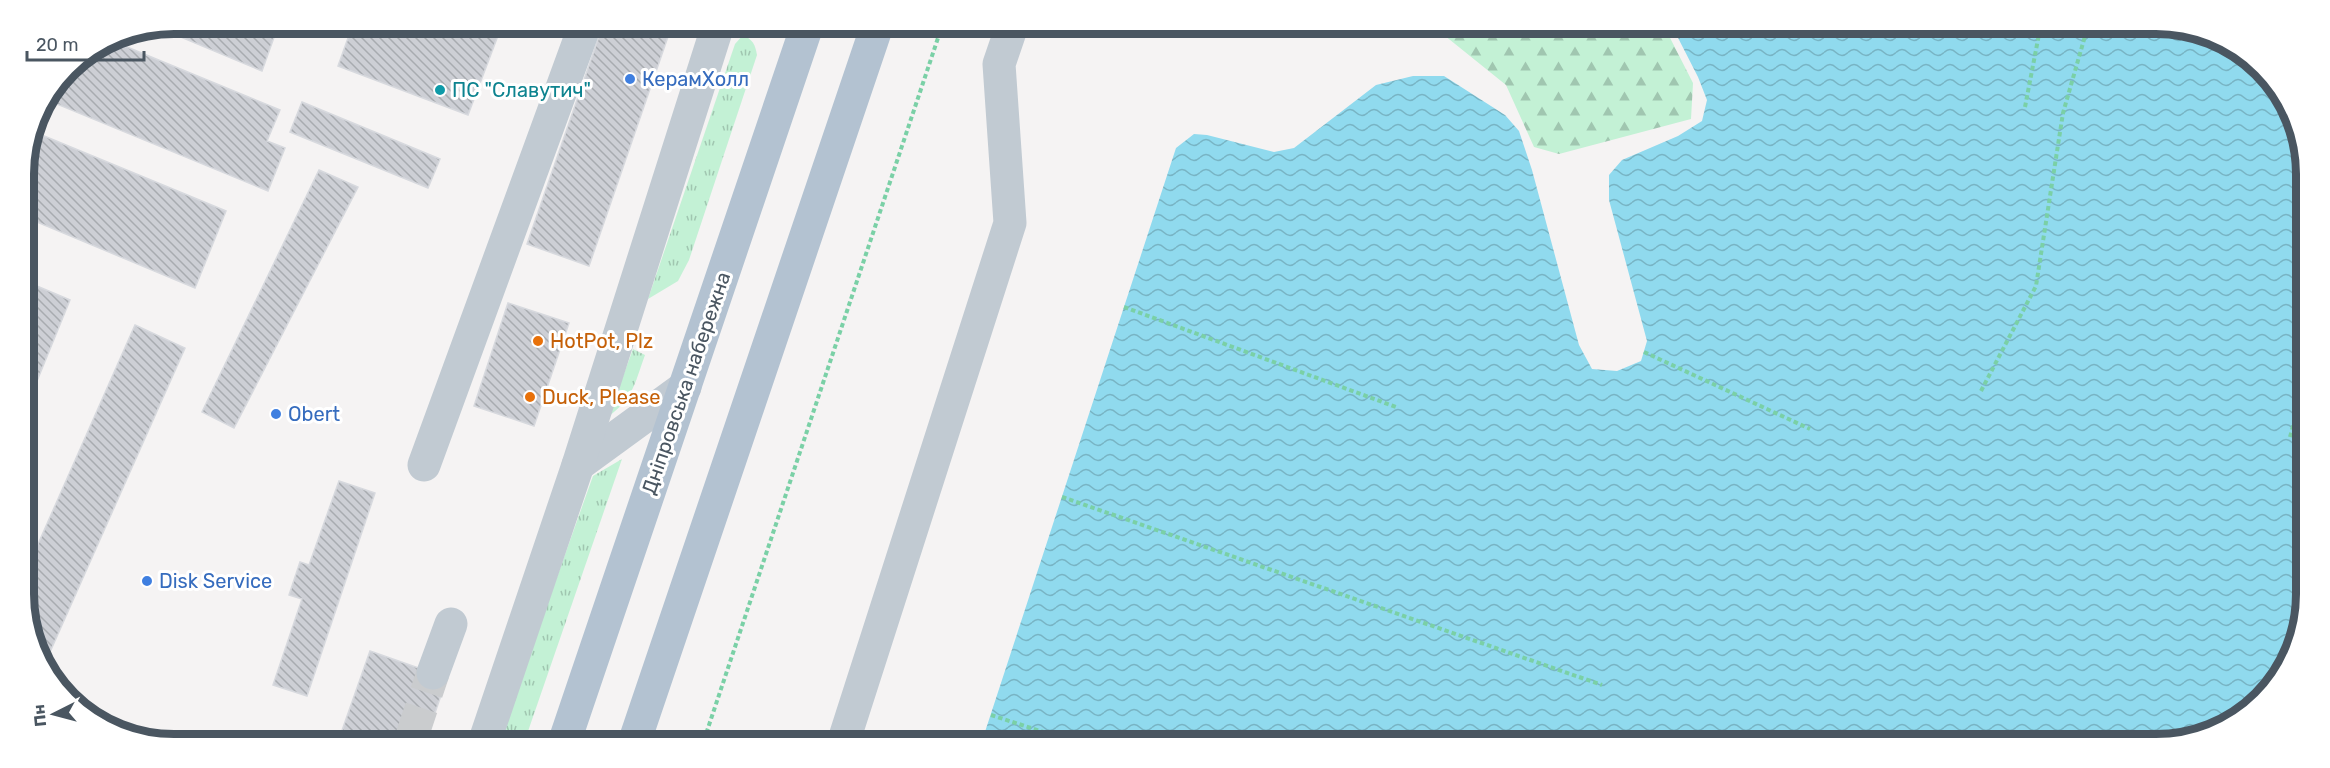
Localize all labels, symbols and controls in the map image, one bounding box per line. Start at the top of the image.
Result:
scale bar [27,24,144,62]
text: 20 m [36,34,78,56]
place label: КерамХолл [642,67,749,91]
marker: КерамХолл [623,72,637,86]
place label: ПС "Славутич" [452,78,591,102]
marker: ПС "Славутич" [433,83,447,97]
street label: Дніпровська набережна [637,269,735,497]
place label: HotPot, Plz [550,329,653,353]
marker: HotPot, Plz [531,334,545,348]
place label: Duck, Please [542,385,660,409]
marker: Duck, Please [523,390,537,404]
place label: Obert [288,402,340,426]
marker: Obert [269,407,283,421]
place label: Disk Service [159,569,272,593]
marker: Disk Service [140,574,154,588]
north arrow [24,684,84,744]
text: Пн [29,704,50,728]

